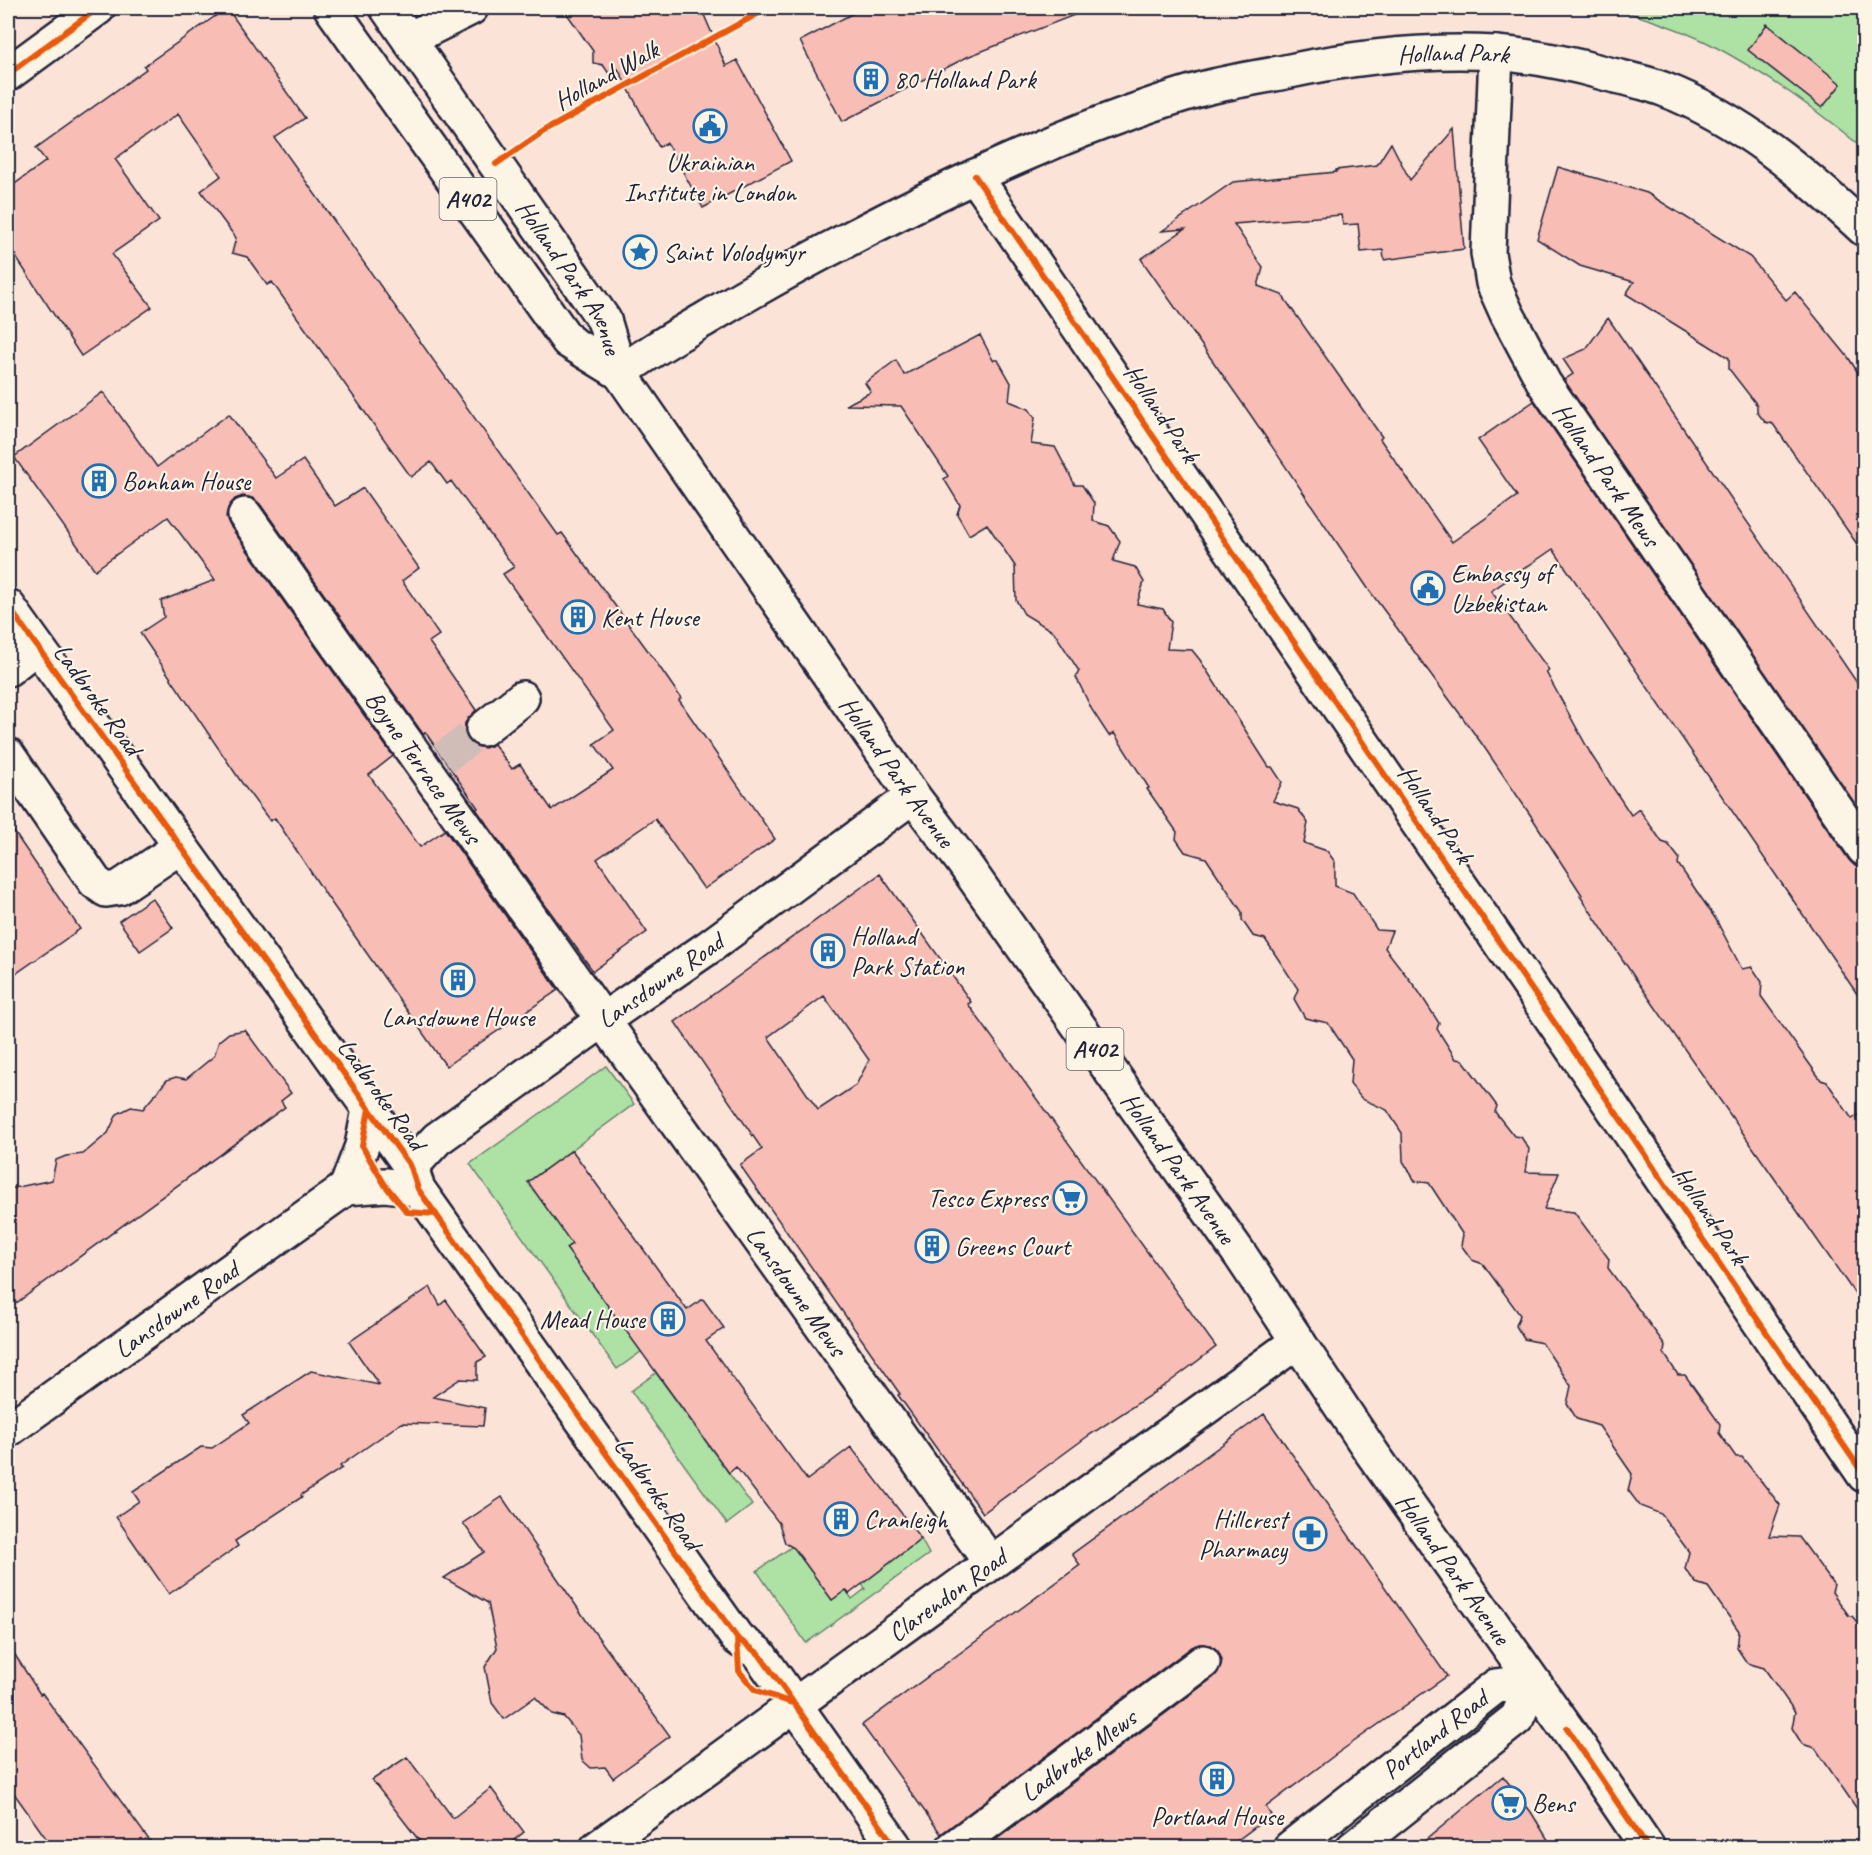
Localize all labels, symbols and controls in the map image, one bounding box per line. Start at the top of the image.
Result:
street label: Holland Walk [548,32,667,118]
street label: Holland Park [1396,36,1513,72]
building icon: 80 Holland Park [853,61,889,97]
place label: 80 Holland Park [894,63,1038,96]
public building icon: Ukrainian Institute in London [692,108,728,144]
place label: Ukrainian Institute in London [624,146,797,209]
road number: A402 [440,178,496,220]
street label: Holland Park Avenue [508,193,630,360]
place icon: Saint Volodymyr [622,234,658,270]
place label: Saint Volodymyr [663,236,806,269]
street label: Holland Park [1117,358,1208,471]
street label: Holland Park Mews [1545,396,1669,555]
building icon: Bonham House [81,463,117,499]
place label: Bonham House [122,465,252,498]
place label: Embassy of Uzbekistan [1451,557,1558,620]
public building icon: Embassy of Uzbekistan [1410,570,1446,606]
building icon: Kent House [560,599,596,635]
place label: Kent House [601,601,701,634]
street label: Ladbroke Road [46,637,151,765]
street label: Boyne Terrace Mews [358,684,490,852]
street label: Holland Park Avenue [832,690,963,855]
street label: Holland Park [1391,759,1482,872]
place label: Holland Park Station [851,920,965,983]
street label: Lansdowne Road [591,924,733,1036]
building icon: Holland Park Station [810,933,846,969]
building icon: Lansdowne House [440,962,476,998]
place label: Lansdowne House [381,1001,536,1034]
road number: A402 [1066,1028,1124,1070]
street label: Ladbroke Road [330,1032,435,1160]
street label: Holland Park Avenue [1114,1086,1244,1252]
street label: Holland Park [1666,1160,1757,1273]
supermarket icon: Tesco Express [1052,1180,1088,1216]
place label: Tesco Express [927,1182,1049,1215]
street label: Lansdowne Mews [739,1220,855,1364]
building icon: Greens Court [914,1228,950,1264]
place label: Greens Court [955,1230,1072,1263]
street label: Lansdowne Road [108,1252,249,1366]
building icon: Mead House [650,1301,686,1337]
place label: Mead House [540,1303,647,1336]
street label: Ladbroke Road [607,1430,711,1559]
street label: Holland Park Avenue [1388,1487,1519,1652]
building icon: Cranleigh [823,1501,859,1537]
place label: Cranleigh [864,1503,949,1536]
place label: Hillcrest Pharmacy [1199,1503,1290,1566]
pharmacy icon: Hillcrest Pharmacy [1292,1516,1328,1552]
street label: Clarendon Road [881,1539,1016,1649]
street label: Portland Road [1375,1680,1498,1787]
street label: Ladbroke Mews [1014,1700,1145,1809]
building icon: Portland House [1199,1761,1235,1797]
supermarket icon: Bens [1491,1785,1527,1821]
place label: Bens [1532,1787,1577,1820]
place label: Portland House [1151,1800,1285,1833]

